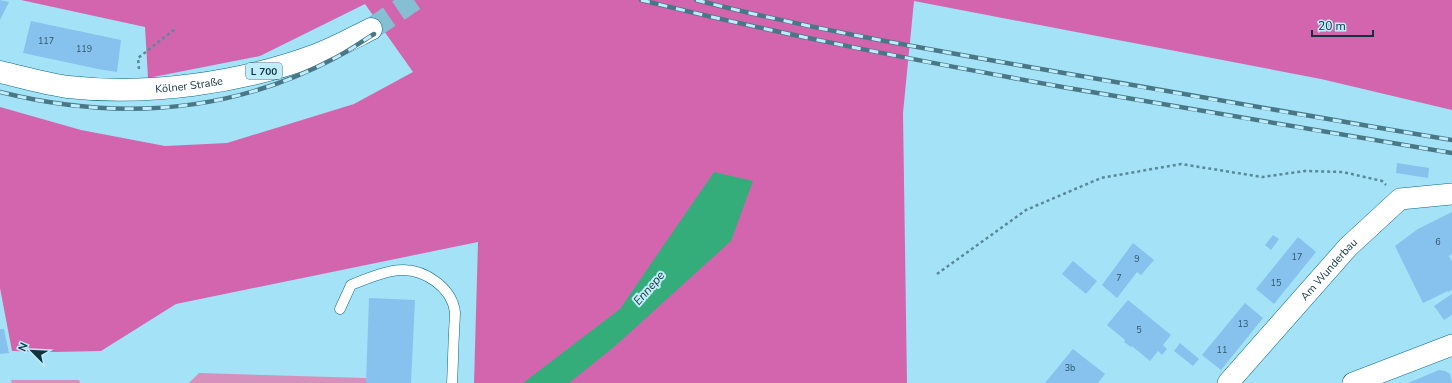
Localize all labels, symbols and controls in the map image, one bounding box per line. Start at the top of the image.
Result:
scale bar [1312,12,1373,38]
text: 20 m [1318,18,1346,34]
house number: 117 [38,35,54,47]
house number: 119 [76,43,92,55]
road number: L 700 [246,63,282,79]
street label: Kölner Straße [155,73,224,97]
street label: Am Wunderbau [1297,235,1361,304]
house number: 6 [1435,236,1441,248]
house number: 17 [1292,251,1302,263]
house number: 9 [1134,253,1140,265]
water label: Ennepe [630,267,669,308]
house number: 7 [1116,272,1122,284]
house number: 15 [1271,277,1281,289]
house number: 13 [1238,318,1248,330]
house number: 5 [1136,324,1142,336]
north arrow [12,331,52,371]
text: N [15,340,32,354]
house number: 11 [1217,344,1227,356]
house number: 3b [1065,362,1075,374]

